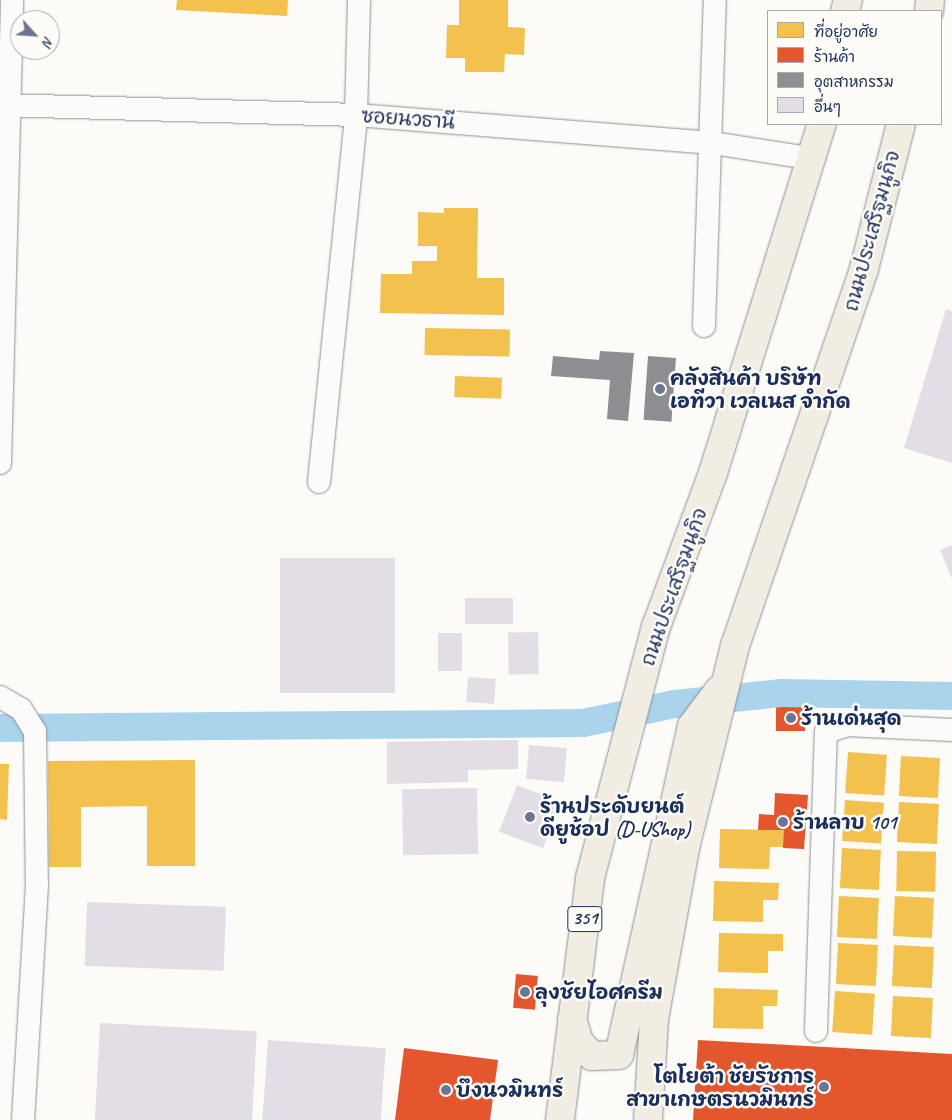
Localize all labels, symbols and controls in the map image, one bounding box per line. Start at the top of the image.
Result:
north arrow [10,10,60,60]
legend [767,10,942,125]
text: ที่อยู่อาศัย [814,23,878,42]
text: N [38,34,58,49]
text: ร้านค้า [814,48,855,67]
text: อุตสาหกรรม [814,73,894,92]
text: อื่นๆ [814,98,841,117]
street label: ซอยนวธานี [360,104,456,134]
street label: ถนนประเสริฐมนูกิจ [839,148,905,314]
place label: คลังสินค้า บริษัท เอทีวา เวลเนส จำกัด [670,366,850,413]
marker: คลังสินค้า บริษัท เอทีวา เวลเนส จำกัด [654,383,666,395]
street label: ถนนประเสริฐมนูกิจ [636,505,712,669]
place label: ร้านเด่นสุด [801,706,902,730]
marker: ร้านเด่นสุด [785,712,797,724]
place label: ร้านประดับยนต์ ดียูช้อป (D-UShop) [540,794,690,841]
place label: ร้านลาบ 101 [793,810,896,834]
marker: ร้านประดับยนต์ ดียูช้อป (D-UShop) [524,811,536,823]
marker: ร้านลาบ 101 [777,816,789,828]
road number: 351 [566,902,604,936]
place label: ลุงชัยไอศครีม [535,980,663,1004]
marker: ลุงชัยไอศครีม [519,986,531,998]
place label: โตโยต้า ชัยรัชการ สาขาเกษตรนวมินทร์ [626,1064,814,1111]
place label: บึงนวมินทร์ [456,1078,563,1102]
marker: โตโยต้า ชัยรัชการ สาขาเกษตรนวมินทร์ [818,1081,830,1093]
marker: บึงนวมินทร์ [440,1084,452,1096]

